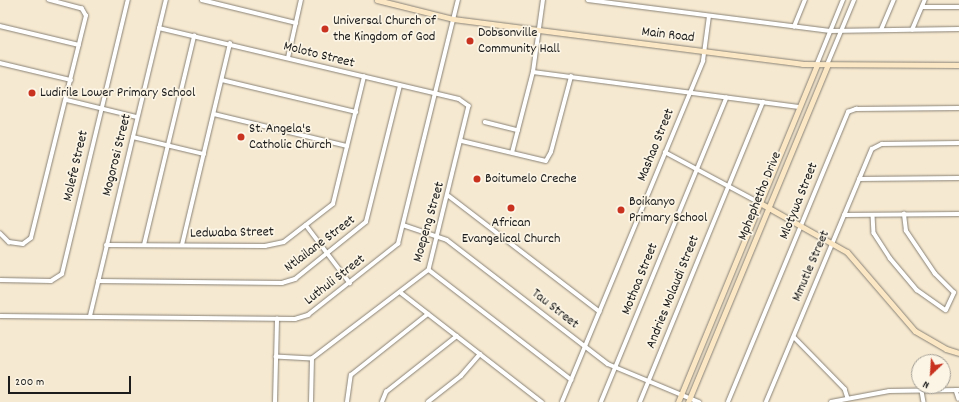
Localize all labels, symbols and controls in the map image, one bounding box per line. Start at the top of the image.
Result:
place label: Universal Church of the Kingdom of God [333,13,436,46]
street label: Main Road [641,23,695,47]
marker: Universal Church of the Kingdom of God [320,24,330,34]
place label: Dobsonville Community Hall [478,25,560,58]
marker: Dobsonville Community Hall [465,36,475,46]
street label: Moloto Street [282,38,356,72]
place label: Ludirile Lower Primary School [40,85,195,101]
marker: Ludirile Lower Primary School [27,88,37,98]
street label: Mashao Street [634,106,678,184]
street label: Mogorosi Street [99,112,135,198]
place label: St. Angela's Catholic Church [249,121,332,154]
street label: Molefe Street [60,129,92,203]
marker: St. Angela's Catholic Church [236,132,246,142]
street label: Mphephetho Drive [735,149,785,243]
street label: Mlotywa Street [776,160,822,242]
place label: Boitumelo Creche [485,171,577,187]
marker: Boitumelo Creche [472,174,482,184]
street label: Moepeng Street [409,180,449,264]
place label: Boikanyo Primary School [629,194,707,226]
marker: African Evangelical Church [506,203,516,213]
marker: Boikanyo Primary School [616,205,626,215]
street label: Ntlailane Street [281,212,359,276]
place label: African Evangelical Church [462,215,560,248]
street label: Ledwaba Street [190,224,274,242]
street label: Mmutle Street [788,228,834,304]
street label: Andries Molaudi Street [643,233,703,351]
street label: Mothoa Street [618,241,662,317]
street label: Luthuli Street [301,251,369,309]
street label: Tau Street [528,285,582,333]
north arrow [911,354,951,394]
scale bar [10,368,133,394]
text: 200 m [15,374,44,391]
text: N [921,376,932,392]

